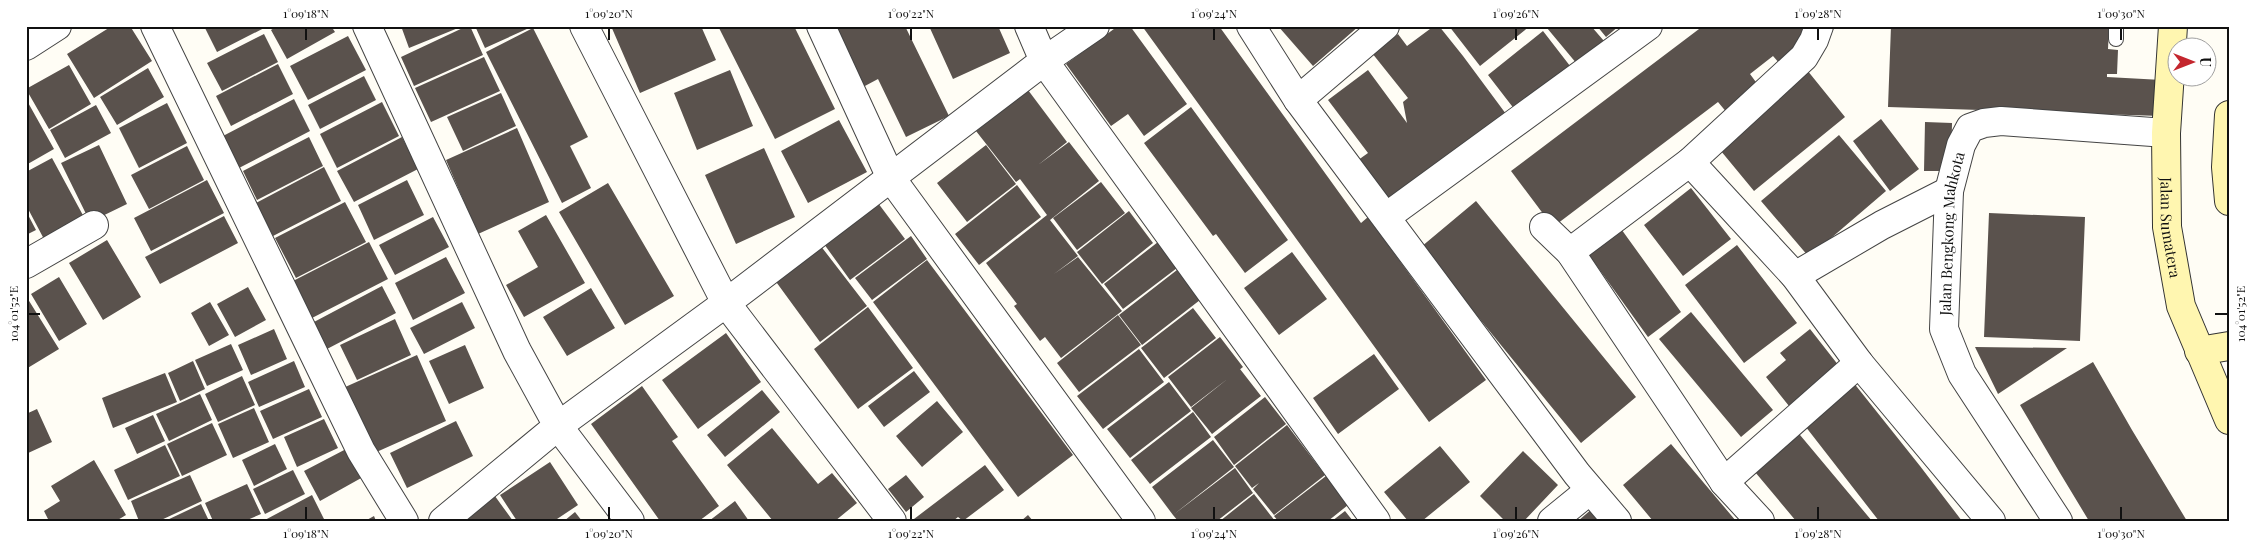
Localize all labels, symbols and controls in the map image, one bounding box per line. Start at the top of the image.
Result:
text: 1°09'18"N [283,5,330,21]
text: 1°09'20"N [585,5,634,21]
text: 1°09'22"N [888,5,935,21]
text: 1°09'24"N [1191,5,1238,21]
text: 1°09'26"N [1492,5,1540,21]
text: 1°09'28"N [1794,5,1842,21]
text: 1°09'30"N [2097,5,2145,21]
north arrow [2168,38,2218,88]
text: U [2196,57,2215,67]
street label: Jalan Bengkong Mahkota [1934,149,1969,317]
street label: Jalan Sumatera [2156,176,2186,280]
text: 104°01'52"E [5,286,21,342]
text: 104°01'52"E [2232,286,2248,342]
text: 1°09'18"N [283,525,330,541]
text: 1°09'20"N [585,525,634,541]
text: 1°09'22"N [888,525,935,541]
text: 1°09'24"N [1191,525,1238,541]
text: 1°09'26"N [1492,525,1540,541]
text: 1°09'28"N [1794,525,1842,541]
text: 1°09'30"N [2097,525,2145,541]

